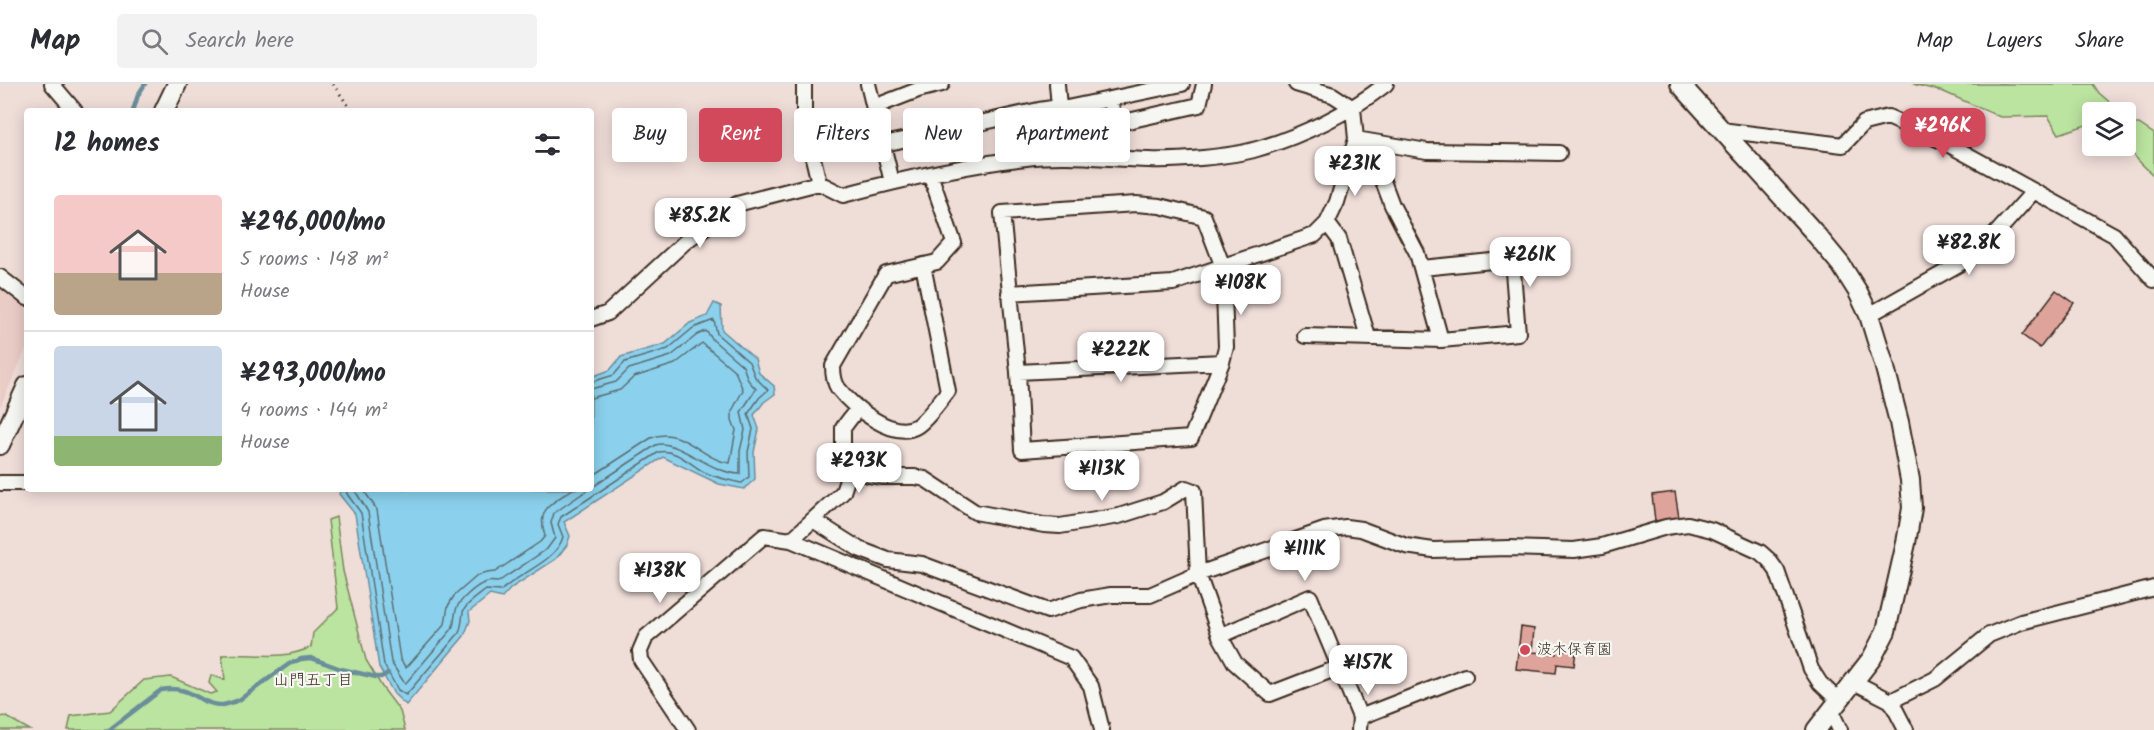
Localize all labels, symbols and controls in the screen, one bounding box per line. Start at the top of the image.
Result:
search box [117,14,537,68]
text: Map [30,19,81,64]
text: Search here [186,24,294,59]
icon: search [138,25,171,58]
text: Map [1916,25,1953,58]
text: Layers [1986,25,2042,58]
text: Share [2075,25,2124,58]
map controls [2082,102,2136,156]
button: layers [2082,102,2136,156]
chip: Buy [612,108,687,162]
chip: Rent [699,108,782,162]
chip: Filters [794,108,891,162]
chip: New [903,108,983,162]
chip: Apartment [995,108,1130,162]
pin: ¥296K [1901,108,1985,159]
text: ¥296K [1915,111,1971,143]
text: 12 homes [54,123,160,165]
icon: filters [531,128,564,161]
pin: ¥231K [1313,146,1397,197]
text: ¥231K [1329,149,1381,181]
pin: ¥85.2K [651,198,749,249]
text: ¥85.2K [669,201,731,233]
text: ¥296,000/mo [240,202,386,244]
icon: home [102,219,174,291]
pin: ¥82.8K [1920,225,2018,276]
text: ¥82.8K [1937,228,2001,260]
pin: ¥261K [1488,237,1572,288]
text: ¥261K [1504,240,1556,272]
text: 5 rooms · 148 m² [240,244,388,276]
pin: ¥108K [1199,265,1283,316]
text: ¥108K [1215,268,1267,300]
text: House [240,276,290,308]
pin: ¥222K [1079,332,1163,383]
text: ¥222K [1091,335,1151,367]
text: ¥293,000/mo [240,353,386,395]
icon: home [102,370,174,442]
text: 4 rooms · 144 m² [240,395,387,427]
text: House [240,427,290,459]
pin: ¥293K [817,443,901,494]
text: ¥293K [830,446,888,478]
pin: ¥113K [1060,451,1144,502]
text: ¥113K [1078,454,1126,486]
pin: ¥111K [1263,531,1347,582]
text: ¥111K [1284,534,1326,566]
pin: ¥138K [618,553,702,604]
text: ¥138K [633,556,687,588]
place label: 波木保育園 [1537,638,1612,662]
marker: 波木保育園 [1518,643,1532,657]
pin: ¥157K [1326,645,1410,696]
text: ¥157K [1343,648,1393,680]
district label: 山門五丁目 [273,668,353,693]

